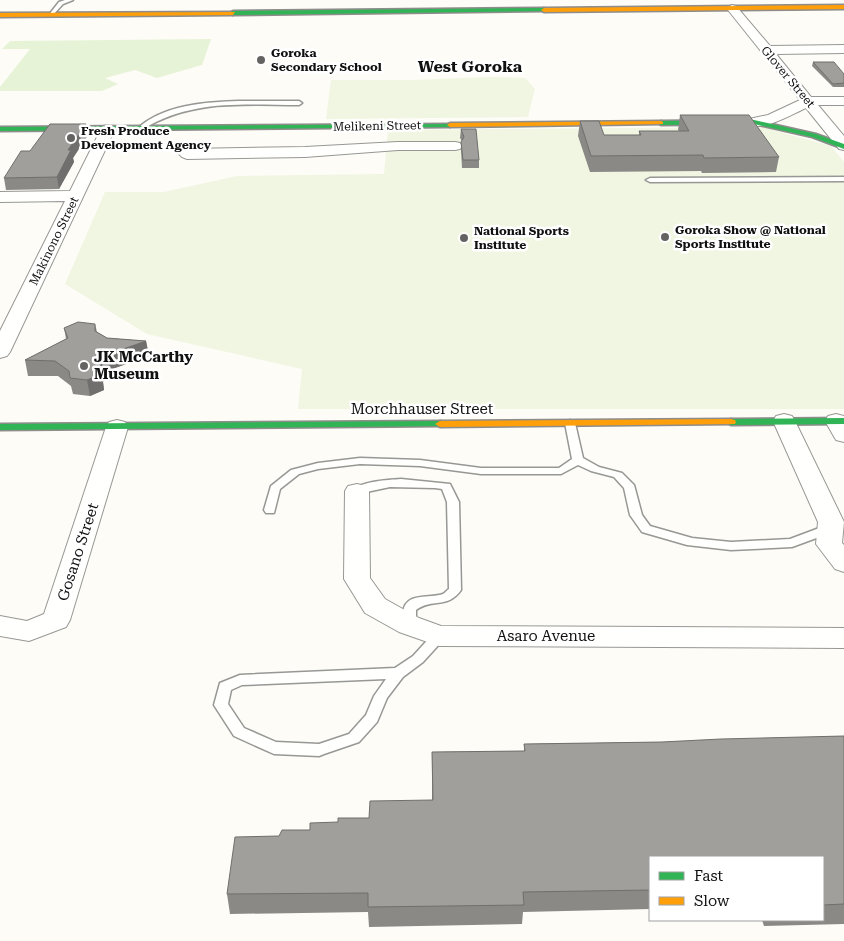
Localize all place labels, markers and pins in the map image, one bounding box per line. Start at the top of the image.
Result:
place label: Goroka Secondary School [271,46,382,74]
marker: Goroka Secondary School [255,54,267,66]
place label: Fresh Produce Development Agency [81,124,212,152]
marker: Fresh Produce Development Agency [65,132,77,144]
place label: Goroka Show @ National Sports Institute [675,223,826,251]
place label: National Sports Institute [474,224,569,252]
marker: Goroka Show @ National Sports Institute [659,231,671,243]
marker: National Sports Institute [458,232,470,244]
place label: JK McCarthy Museum [94,348,193,383]
marker: JK McCarthy Museum [78,360,90,372]

